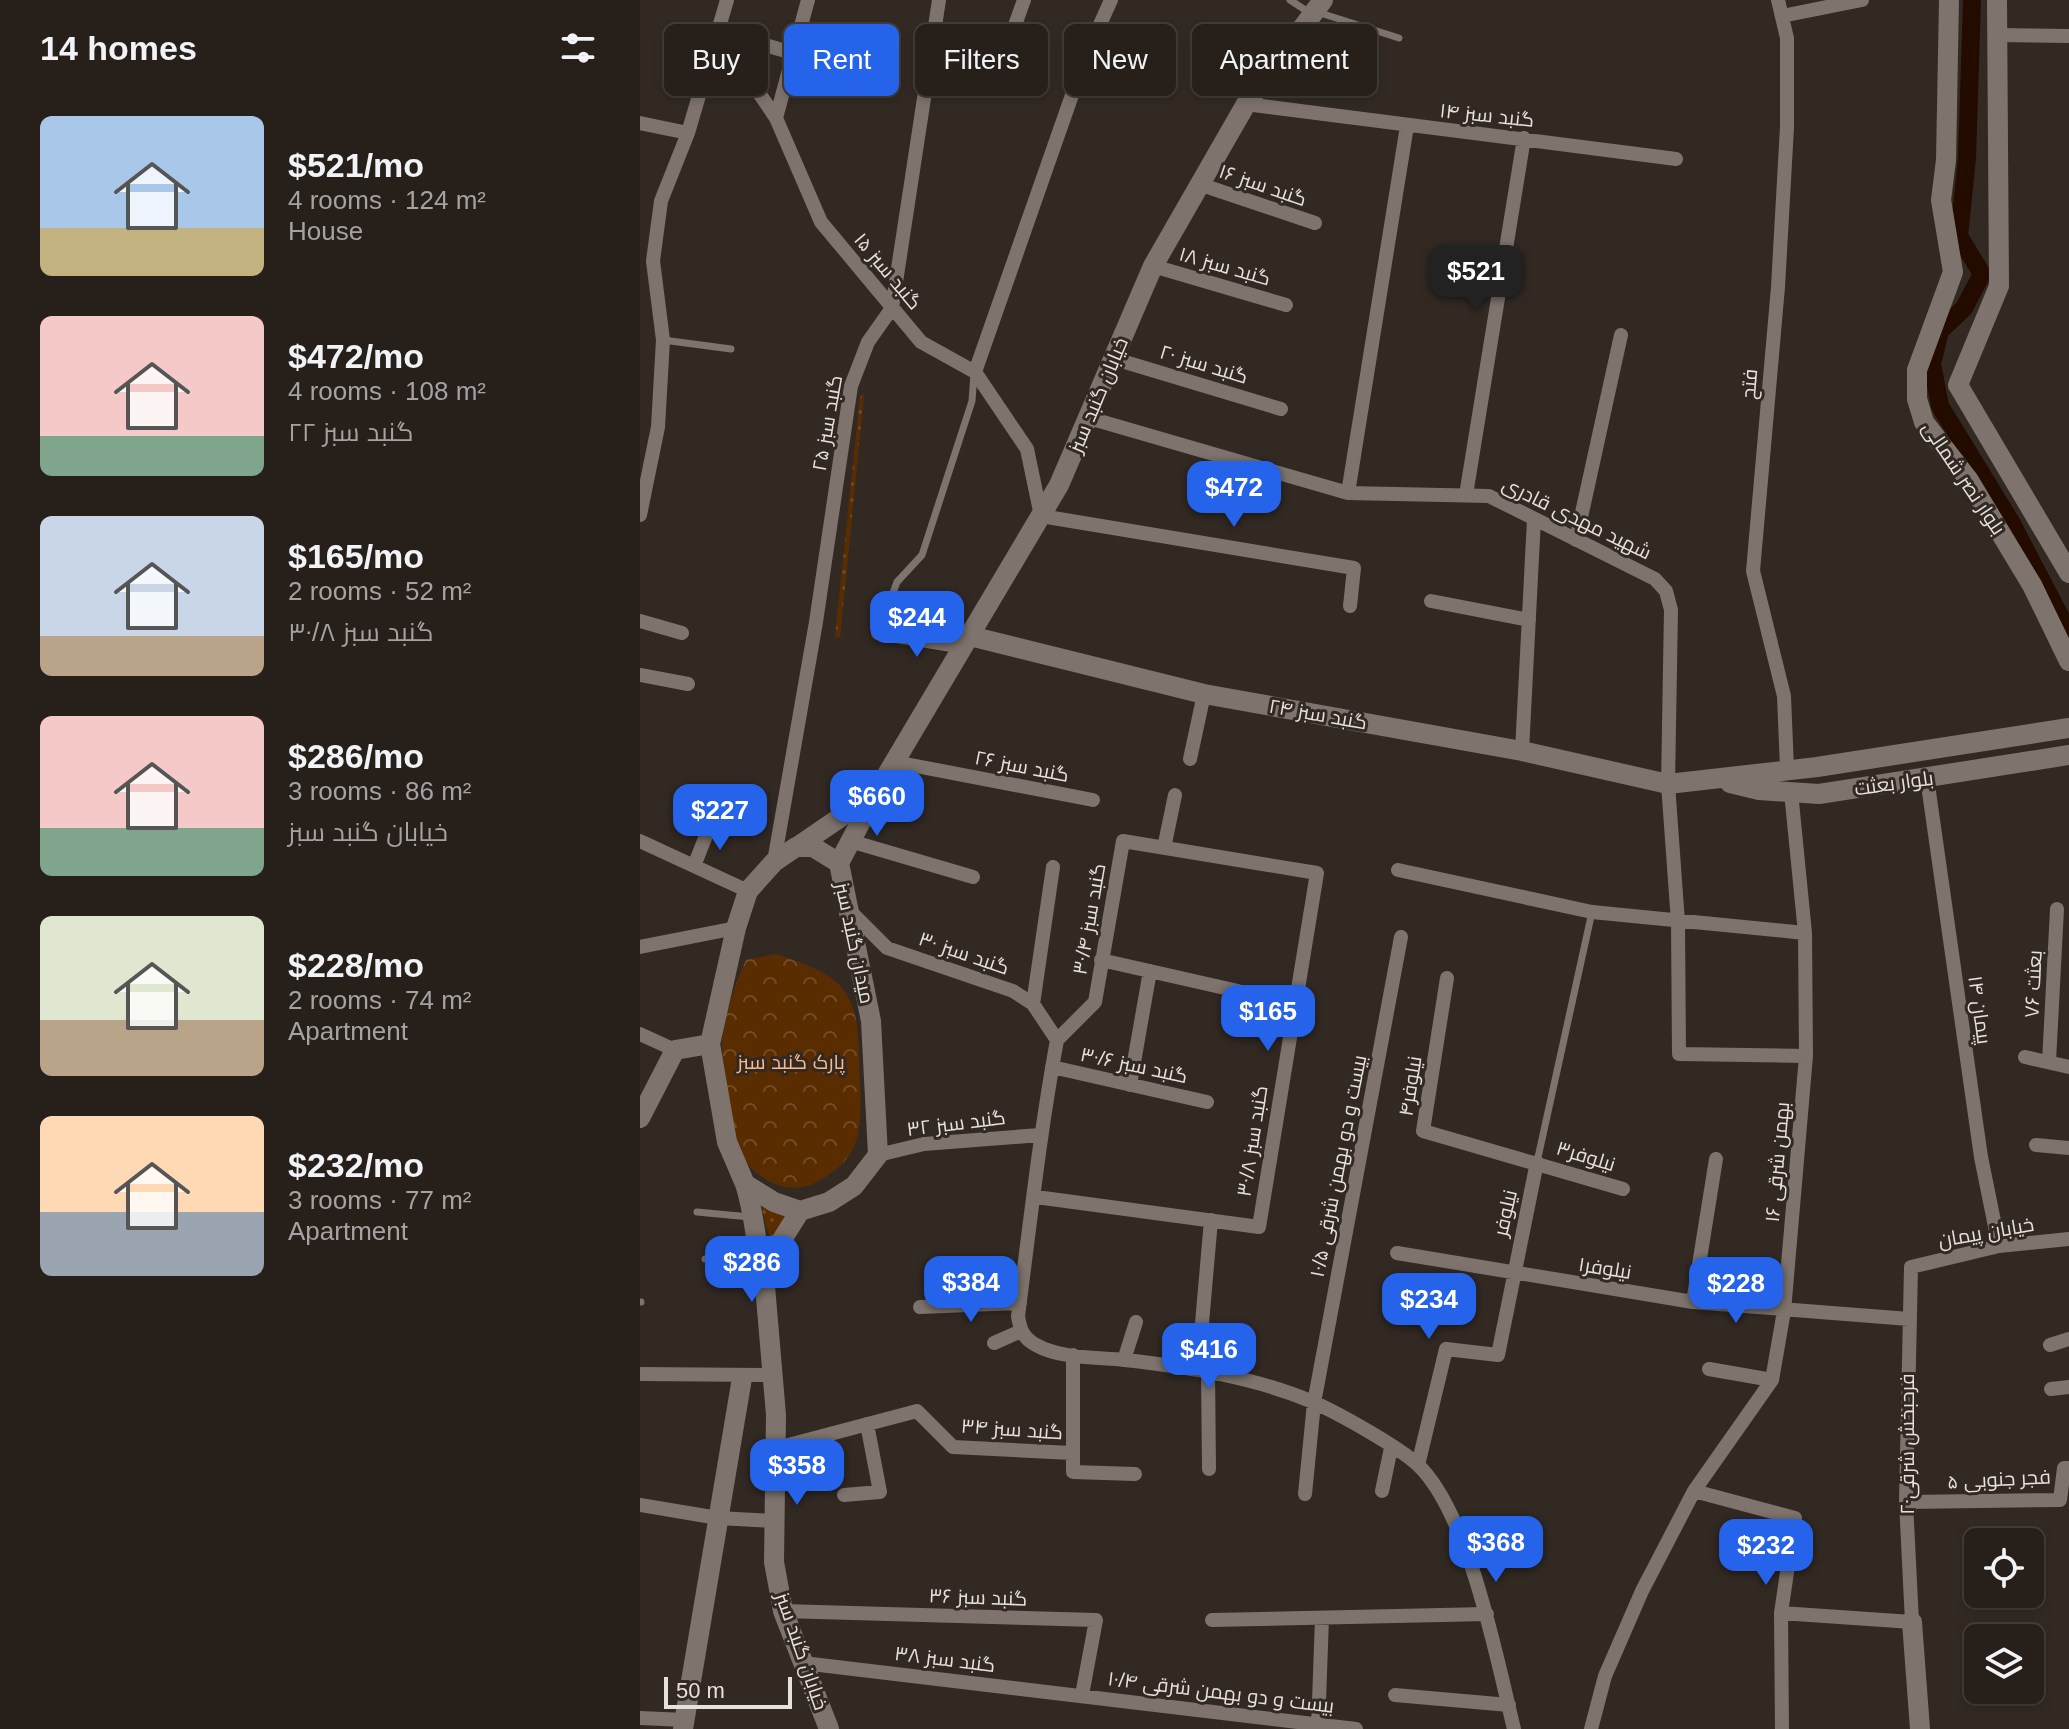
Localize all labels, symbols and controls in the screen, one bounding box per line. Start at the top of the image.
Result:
chip: Buy [664,24,768,96]
chip: Rent [784,24,899,96]
chip: Filters [915,24,1048,96]
chip: New [1064,24,1176,96]
chip: Apartment [1192,24,1377,96]
icon: filters [556,26,600,70]
text: 14 homes [40,29,197,67]
street label: گنبد سبز ۱۴ [1439,99,1535,132]
text: $521/mo [288,146,424,184]
icon: home [104,148,200,244]
street label: گنبد سبز ۱۶ [1216,160,1310,211]
text: 4 rooms · 124 m² [288,185,486,215]
text: House [288,216,363,246]
street label: گنبد سبز ۱۵ [849,228,926,314]
street label: گنبد سبز ۱۸ [1176,242,1273,291]
pin: $521 [1429,245,1523,313]
text: $521 [1447,256,1505,286]
street label: خیابان گنبد سبز [1063,334,1134,458]
text: $472/mo [288,337,424,375]
street label: گنبد سبز ۲۰ [1157,340,1251,389]
icon: home [104,348,200,444]
street label: فتح [1737,368,1764,400]
street label: گنبد سبز ۲۵ [808,373,847,473]
text: 4 rooms · 108 m² [288,376,486,406]
text: گنبد سبز ۲۲ [288,417,414,447]
street label: بلوار نصر شمالی [1916,417,2010,540]
pin: $472 [1187,461,1281,529]
text: $472 [1205,472,1263,502]
street label: شهید مهدی قادری [1498,472,1655,565]
text: $165/mo [288,537,424,575]
icon: home [104,548,200,644]
text: 2 rooms · 52 m² [288,576,472,606]
pin: $244 [870,591,964,659]
text: $244 [888,602,946,632]
text: گنبد سبز ۳۰/۸ [288,617,434,647]
street label: گنبد سبز ۲۴ [1267,695,1369,734]
text: $286/mo [288,737,424,775]
street label: گنبد سبز ۲۶ [973,746,1071,787]
icon: home [104,748,200,844]
street label: بلوار بعثت [1853,767,1935,800]
pin: $660 [830,770,924,838]
text: 3 rooms · 86 m² [288,776,472,806]
text: $660 [848,781,906,811]
pin: $227 [673,784,767,852]
text: $227 [691,795,749,825]
text: خیابان گنبد سبز [288,817,448,847]
street label: گنبد سبز ۳۰/۴ [1068,862,1111,977]
street label: میدان گنبد سبز [829,879,879,1006]
street label: گنبد سبز ۳۰ [916,927,1012,980]
text: $228/mo [288,946,424,984]
icon: home [104,948,200,1044]
street label: بعثت ۷۶ [2020,950,2046,1018]
street label: پیمان ۱۴ [1962,974,1996,1047]
text: 2 rooms · 74 m² [288,985,472,1015]
pin: $165 [1221,985,1315,1053]
text: $165 [1239,996,1297,1026]
text: Apartment [288,1016,408,1046]
street label: گنبد سبز ۳۰/۶ [1078,1043,1190,1088]
park label: پارک گنبد سبز [736,1051,845,1075]
street label: بیست و دو بهمن شرقی ۱۰/۵ [1306,1053,1372,1279]
street label: نیلوفر۴ [1394,1054,1427,1118]
street label: گنبد سبز ۳۰/۸ [1232,1084,1273,1198]
street label: بهمن شرقی ۱۶ [1761,1101,1795,1223]
street label: گنبد سبز ۳۲ [905,1106,1007,1141]
street label: نیلوفر۳ [1554,1137,1618,1176]
text: $232/mo [288,1146,424,1184]
icon: home [104,1148,200,1244]
text: 3 rooms · 77 m² [288,1185,472,1215]
street label: نیلوفر [1489,1188,1522,1240]
street label: خیابان پیمان [1936,1213,2036,1253]
text: Apartment [288,1216,408,1246]
pin: $286 [705,1236,799,1304]
text: $286 [723,1247,781,1277]
street label: نیلوفر۱ [1577,1253,1633,1284]
pin: $384 [924,1256,1018,1324]
pin: $228 [1689,1257,1783,1325]
text: $384 [942,1267,1000,1297]
text: $228 [1707,1268,1765,1298]
pin: $234 [1382,1273,1476,1341]
text: $234 [1400,1284,1458,1314]
pin: $416 [1162,1323,1256,1391]
text: $416 [1180,1334,1238,1364]
street label: فرحبخش شرقی۲۰ [1896,1373,1920,1515]
street label: گنبد سبز ۳۴ [960,1414,1064,1445]
pin: $358 [750,1439,844,1507]
text: $358 [768,1450,826,1480]
street label: فجر جنوبی ۵ [1947,1465,2052,1495]
pin: $368 [1449,1516,1543,1584]
pin: $232 [1719,1519,1813,1587]
text: $368 [1467,1527,1525,1557]
map controls [1964,1528,2044,1704]
button: locate [1964,1528,2044,1608]
text: $232 [1737,1530,1795,1560]
street label: گنبد سبز ۳۶ [928,1584,1028,1611]
street label: خیابان گنبد سبز [769,1588,832,1713]
button: layers [1964,1624,2044,1704]
street label: گنبد سبز ۳۸ [893,1642,997,1677]
street label: بیست و دو بهمن شرقی ۱۰/۴ [1106,1667,1336,1719]
scale bar [664,1673,792,1709]
text: 50 m [676,1678,725,1703]

